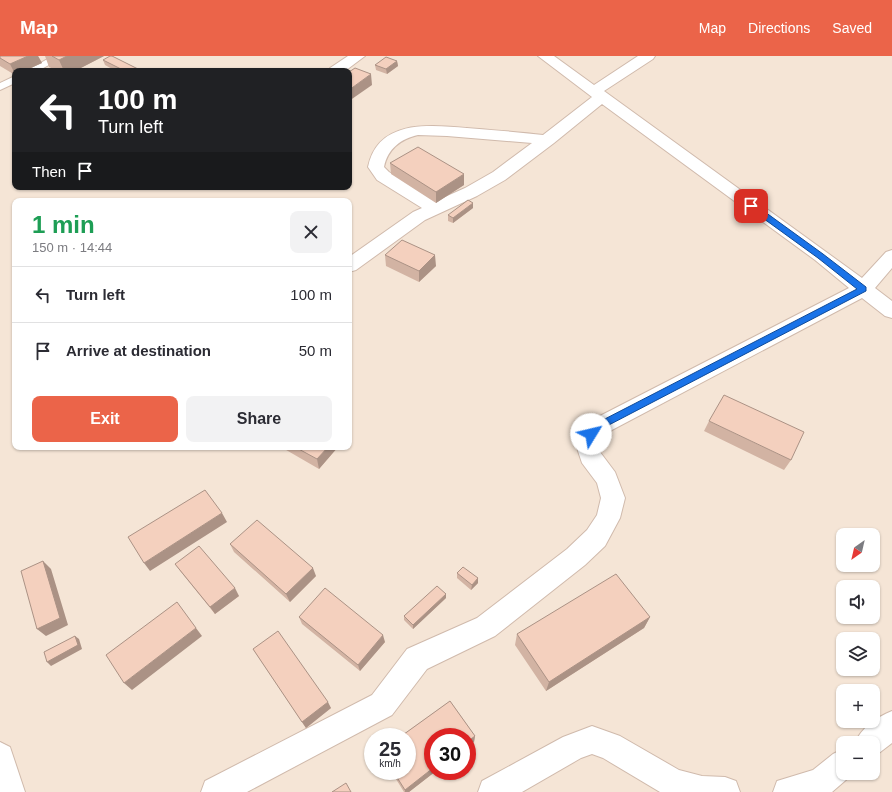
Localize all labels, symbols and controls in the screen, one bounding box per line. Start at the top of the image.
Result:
text: Map [20,17,58,38]
text: Map [699,20,726,36]
text: Directions [748,20,810,36]
text: Saved [832,20,872,36]
icon: left [32,84,84,136]
text: 100 m [98,84,177,115]
text: Turn left [98,117,163,137]
icon: arrive [74,160,96,182]
text: Then [32,163,66,180]
pin [734,189,768,223]
icon: arrive [740,195,762,217]
text: 1 min [32,211,95,238]
button: close [290,211,332,253]
text: 150 m · 14:44 [32,240,112,255]
icon: left [32,284,54,306]
text: Turn left [66,286,125,303]
text: 100 m [290,286,332,303]
icon: arrive [32,340,54,362]
text: Arrive at destination [66,342,211,359]
text: 50 m [299,342,332,359]
button: Exit [32,396,178,442]
button: Share [186,396,332,442]
position arrow [570,413,612,455]
north arrow [836,528,880,572]
map controls [836,528,880,780]
button: sound [836,580,880,624]
button: layers [836,632,880,676]
button: + [836,684,880,728]
speed limit sign: 30 [424,728,476,780]
button: − [836,736,880,780]
text: 25 [379,738,401,760]
text: km/h [379,758,401,769]

